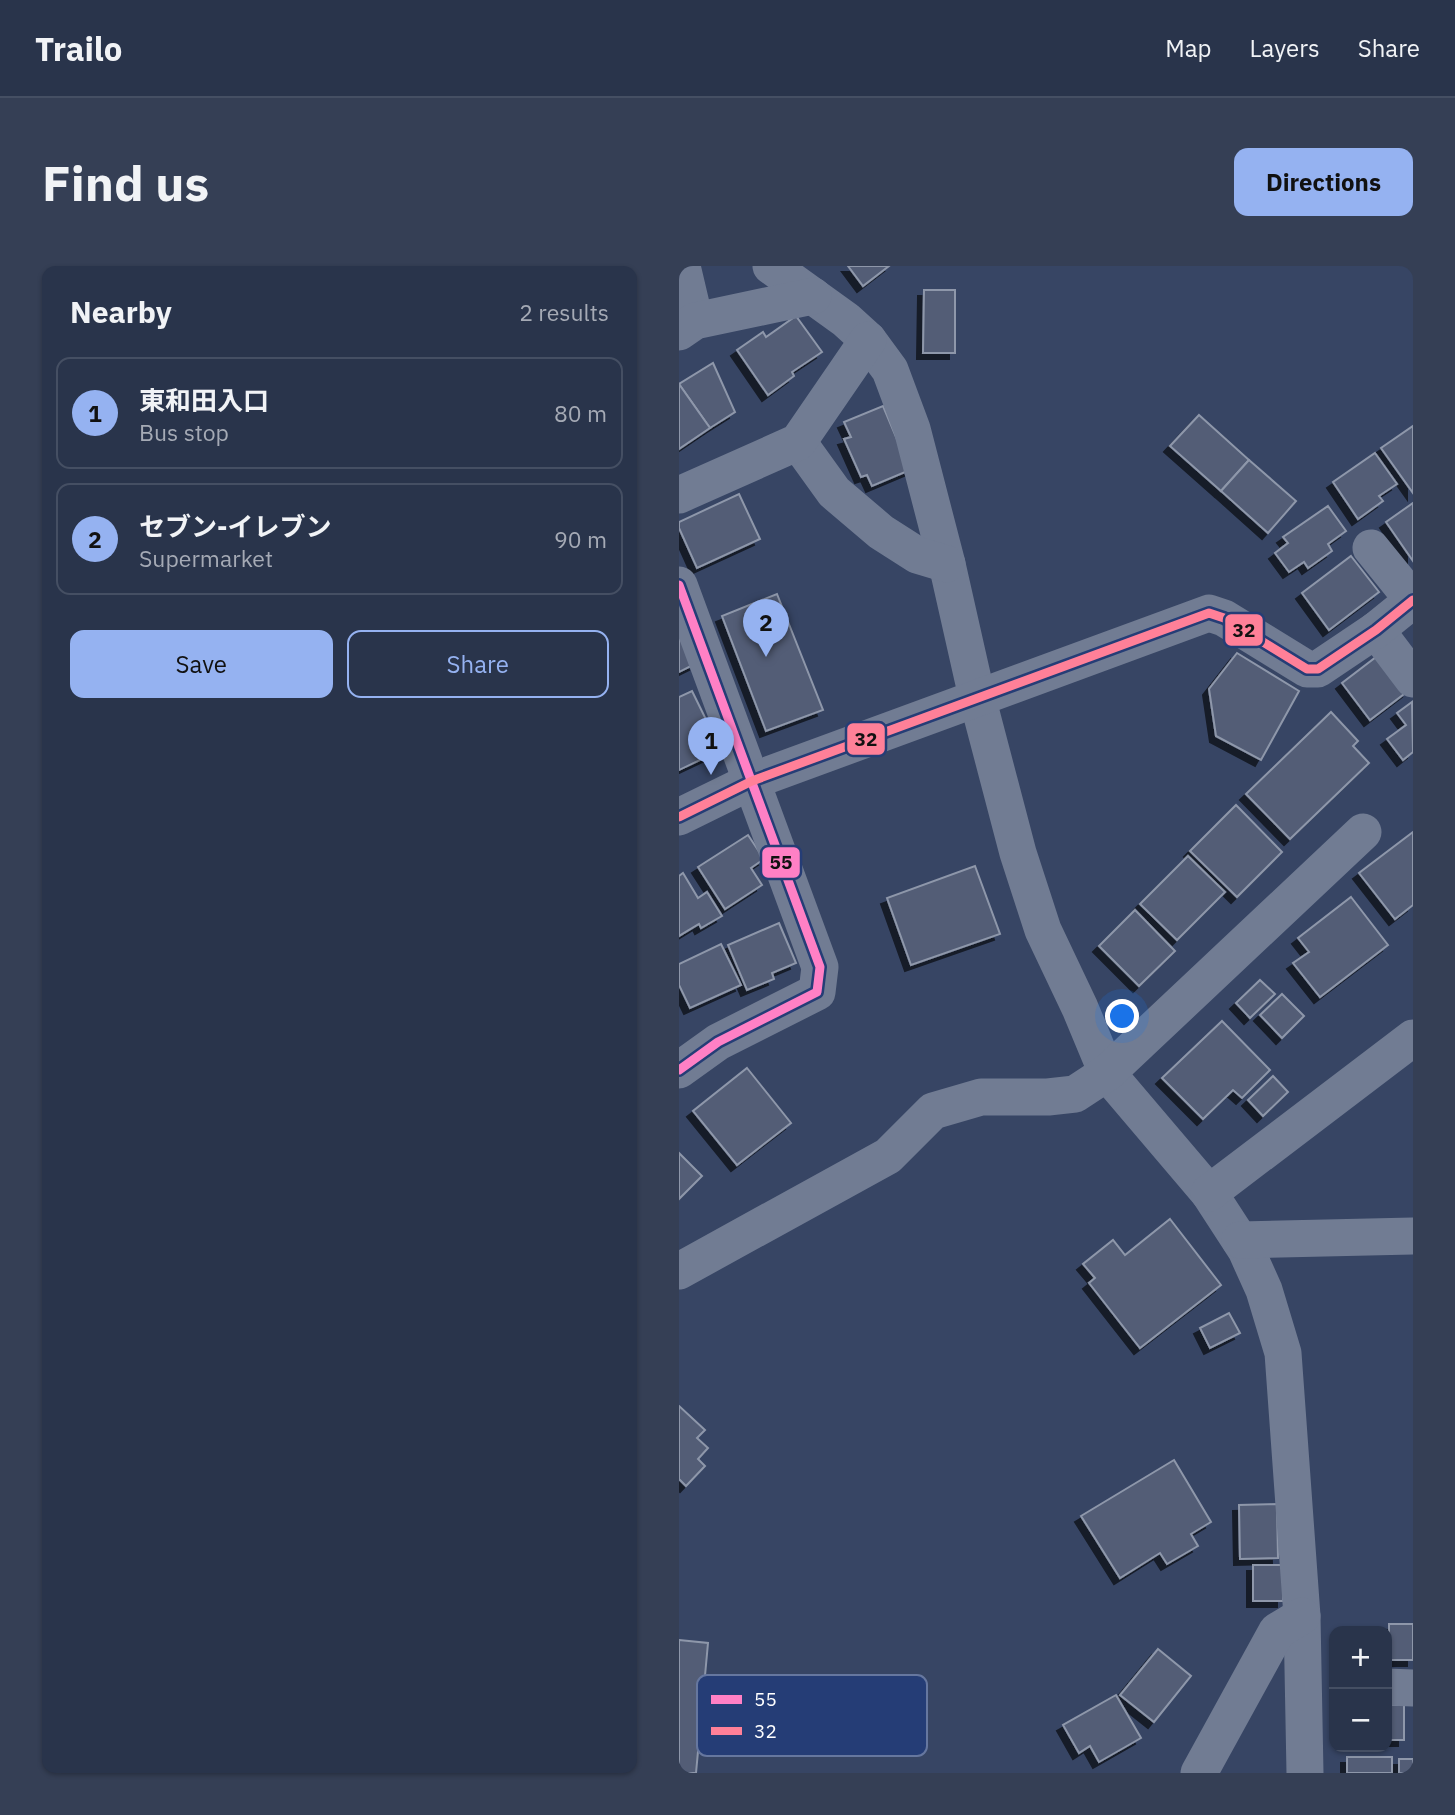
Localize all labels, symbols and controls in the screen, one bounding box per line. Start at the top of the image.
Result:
text: Trailo [35,27,122,70]
text: Map [1165,32,1212,64]
text: Layers [1250,32,1320,64]
text: Share [1358,32,1420,64]
button: Directions [1234,148,1413,216]
text: Find us [42,151,209,214]
text: Nearby [70,292,172,331]
text: 2 results [519,297,609,327]
text: 東和田入口 [139,383,269,417]
text: 1 [88,398,102,428]
text: 80 m [554,398,607,428]
text: Bus stop [139,417,229,447]
text: セブン-イレブン [139,509,331,543]
text: 2 [88,524,102,554]
text: 90 m [554,524,607,554]
text: Supermarket [139,543,273,573]
pin: 2 [743,599,789,657]
line badge: 32 [1224,613,1264,647]
text: 32 [1233,618,1255,642]
button: Save [70,630,333,698]
button: Share [347,630,609,698]
pin: 1 [688,717,734,775]
line badge: 32 [846,722,886,756]
text: 32 [855,727,877,751]
line badge: 55 [761,846,801,879]
text: 55 [770,850,792,874]
your location [1105,999,1139,1033]
map controls [1329,1626,1392,1752]
button: + [1329,1626,1392,1689]
legend [697,1675,927,1756]
text: 55 [754,1687,777,1711]
button: − [1329,1689,1392,1752]
text: 32 [754,1719,777,1743]

